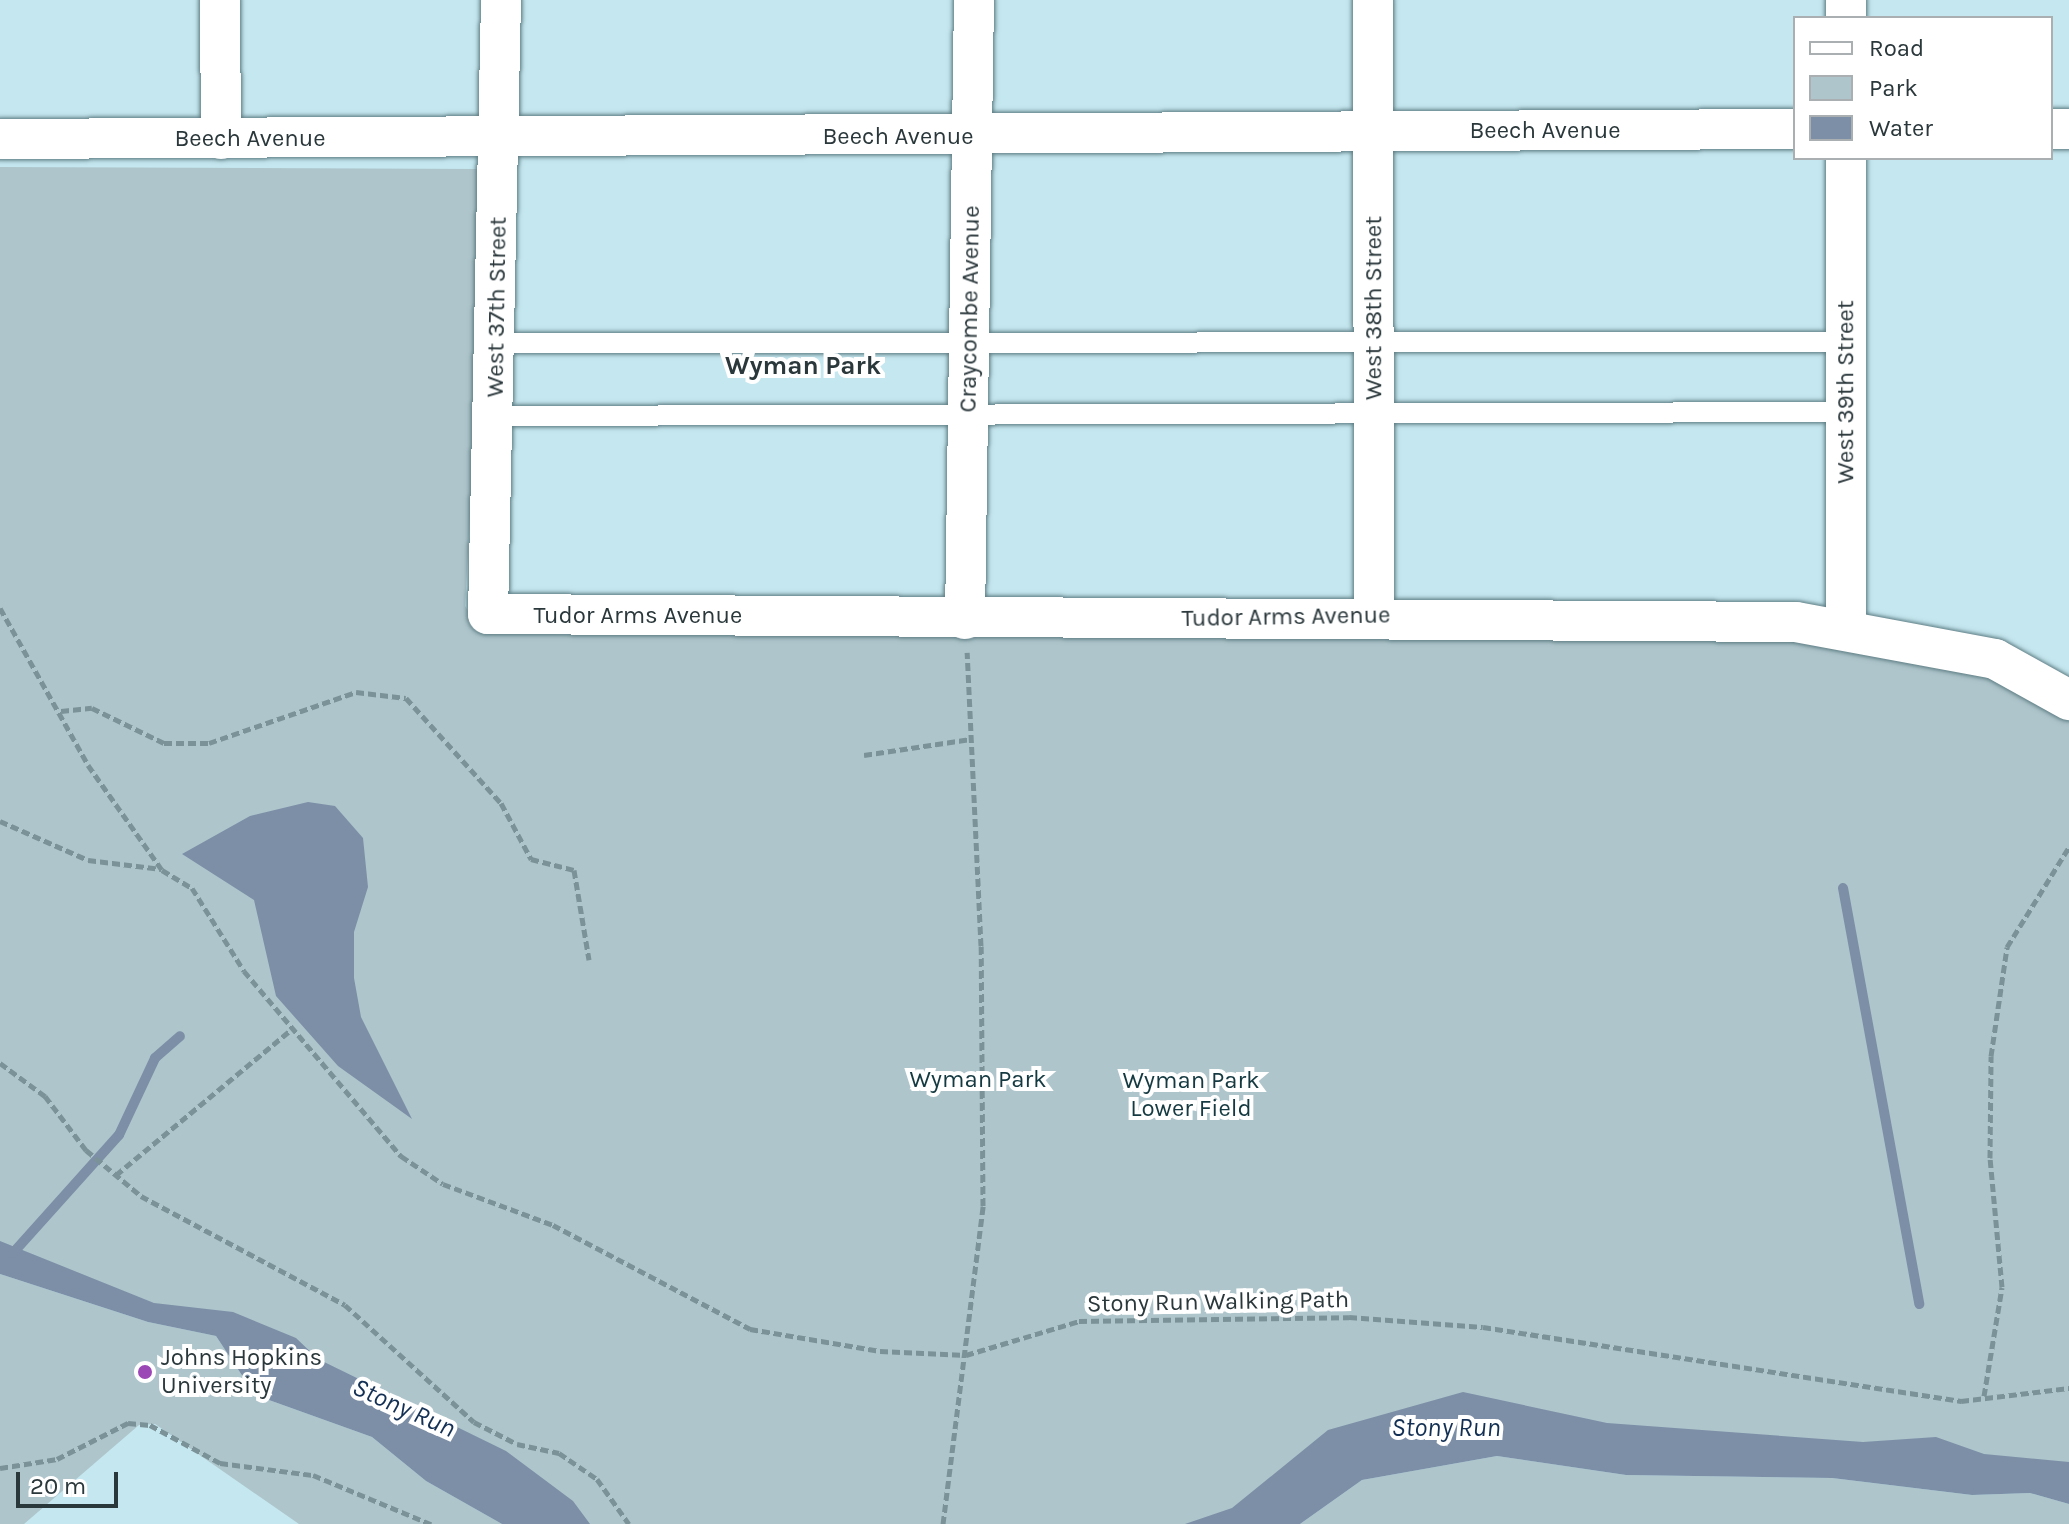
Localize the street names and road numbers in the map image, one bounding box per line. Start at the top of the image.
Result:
street label: Beech Avenue [1469,117,1621,145]
street label: Beech Avenue [822,123,974,151]
street label: Beech Avenue [174,125,326,153]
street label: Craycombe Avenue [954,205,986,413]
street label: West 37th Street [481,216,513,398]
street label: West 38th Street [1360,216,1388,400]
street label: West 39th Street [1832,300,1860,484]
street label: Tudor Arms Avenue [1181,601,1391,633]
street label: Tudor Arms Avenue [534,602,742,630]
street label: Stony Run Walking Path [1087,1285,1349,1319]

